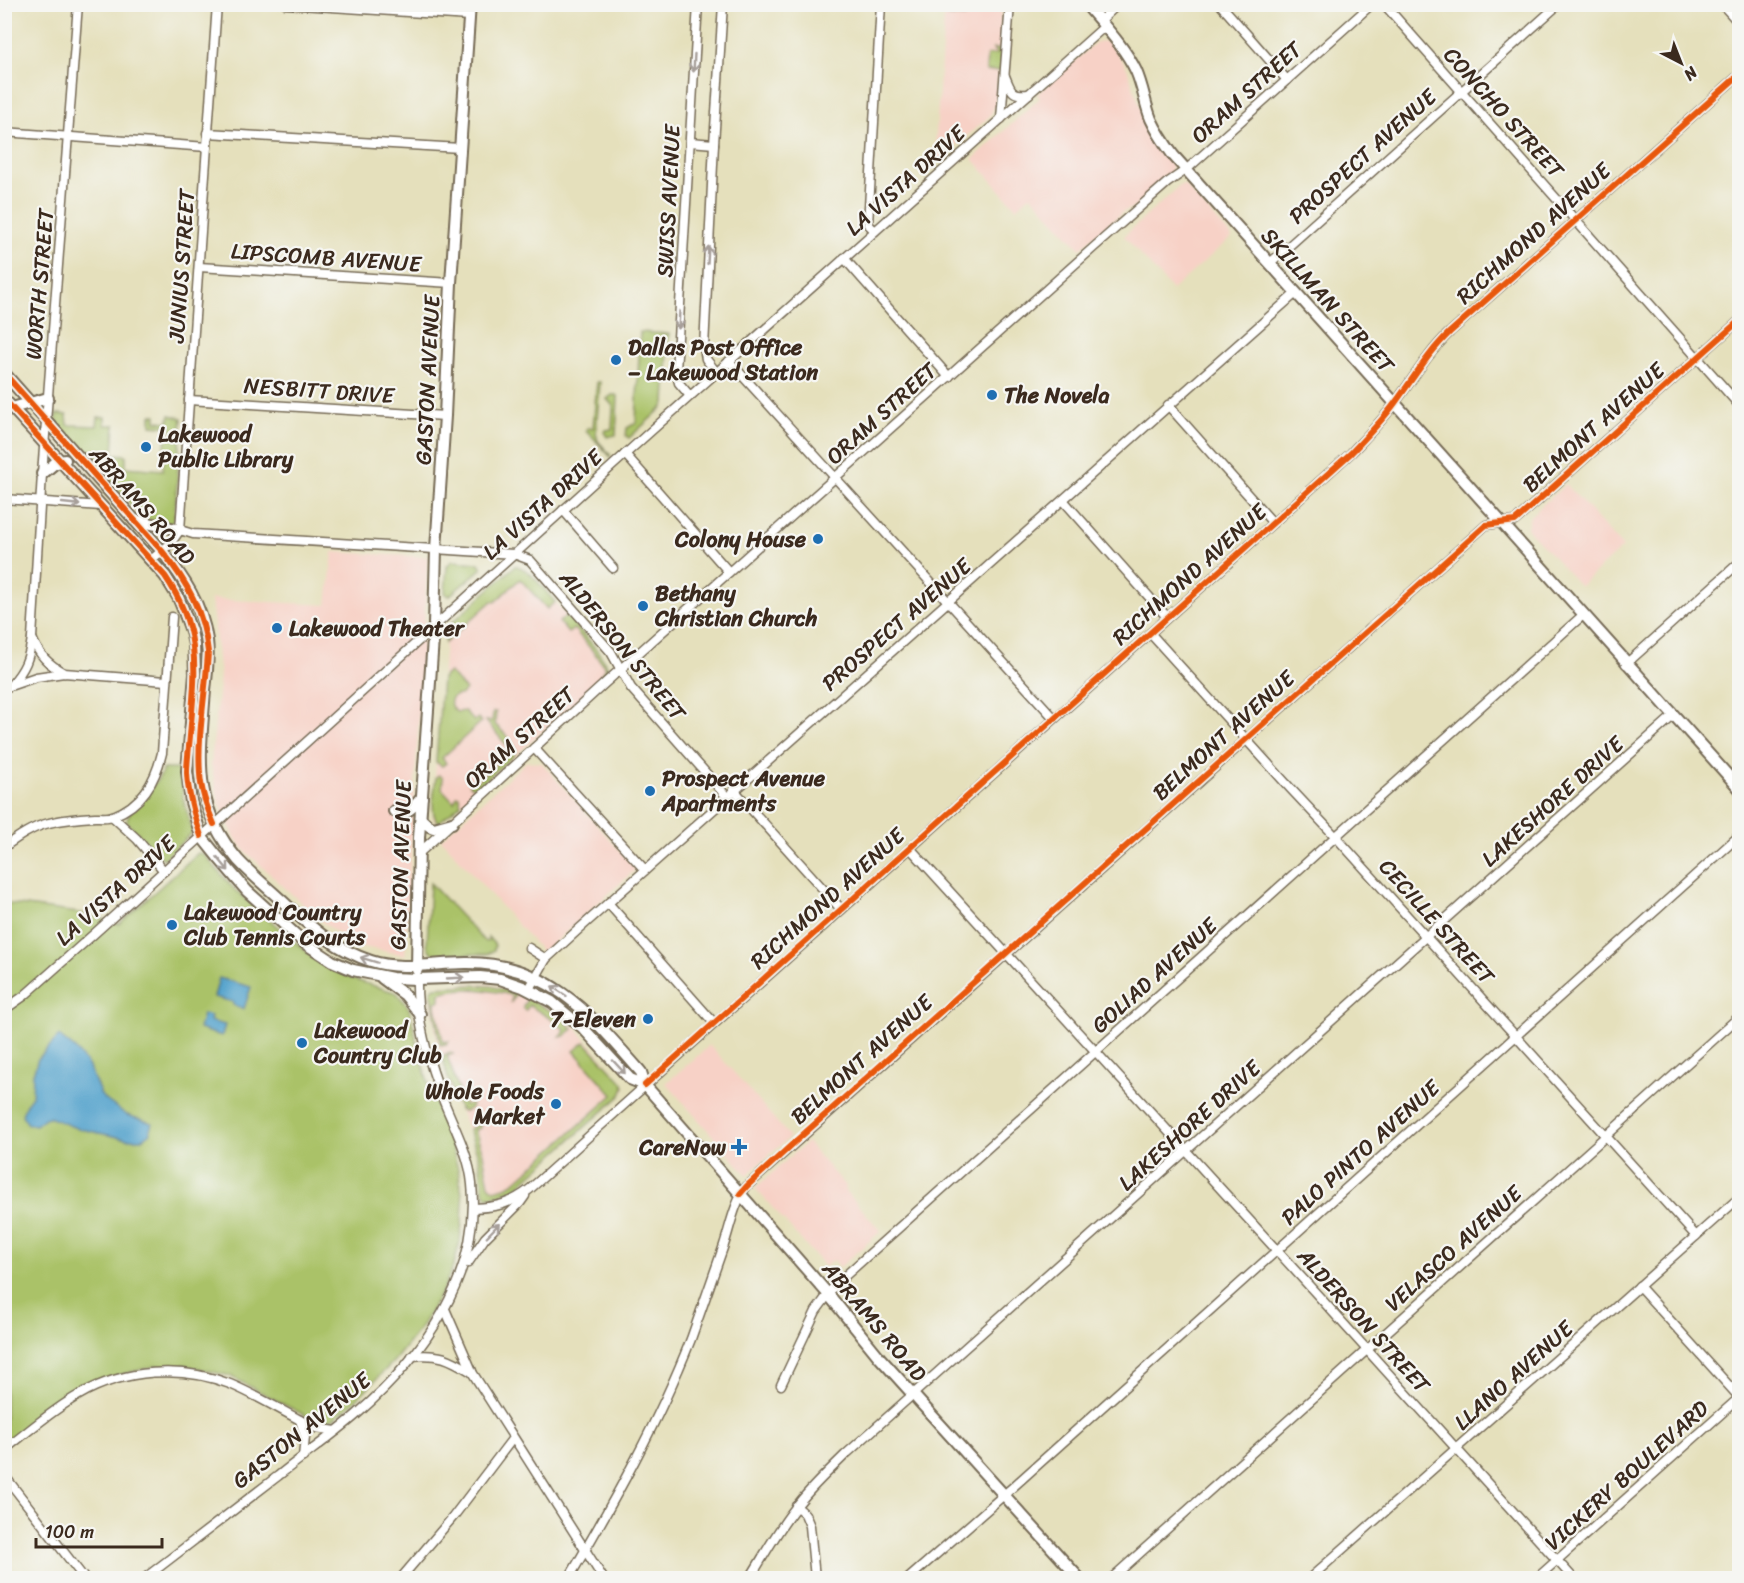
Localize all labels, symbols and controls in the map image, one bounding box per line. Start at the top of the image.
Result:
street label: ORAM STREET [1182,31,1312,153]
north arrow [1651,33,1711,93]
street label: CONCHO STREET [1433,37,1575,188]
one-way arrow [689,52,700,72]
text: N [1676,59,1705,89]
street label: PROSPECT AVENUE [1279,78,1447,234]
street label: LA VISTA DRIVE [836,114,976,246]
street label: SWISS AVENUE [645,122,692,278]
street label: RICHMOND AVENUE [1447,151,1621,314]
street label: JUNIUS STREET [157,186,206,345]
street label: WORTH STREET [13,206,66,361]
street label: SKILLMAN STREET [1251,218,1405,384]
street label: LIPSCOMB AVENUE [230,231,424,284]
one-way arrow [703,245,714,265]
street label: GASTON AVENUE [404,292,452,466]
one-way arrow [674,310,685,330]
place label: Dallas Post Office – Lakewood Station [628,328,818,392]
street label: BELMONT AVENUE [1513,351,1675,503]
street label: ORAM STREET [817,352,947,474]
marker: Dallas Post Office – Lakewood Station [609,353,623,367]
street label: NESBITT DRIVE [243,366,397,415]
place label: The Novela [1004,376,1110,415]
marker: The Novela [985,388,999,402]
place label: Lakewood Public Library [158,415,294,479]
street label: ABRAMS ROAD [79,436,206,574]
street label: LA VISTA DRIVE [473,438,613,570]
marker: Lakewood Public Library [139,440,153,454]
street label: RICHMOND AVENUE [1103,492,1277,655]
one-way arrow [61,499,81,510]
place label: Colony House [674,520,807,559]
marker: Colony House [811,532,825,546]
street label: PROSPECT AVENUE [812,547,982,701]
street label: ALDERSON STREET [549,560,697,730]
place label: Bethany Christian Church [654,574,818,638]
marker: Bethany Christian Church [636,599,650,613]
place label: Lakewood Theater [289,609,466,648]
marker: Lakewood Theater [270,621,284,635]
street label: BELMONT AVENUE [1143,659,1305,811]
street label: ORAM STREET [455,676,585,798]
street label: LAKESHORE DRIVE [1472,725,1634,877]
place label: Prospect Avenue Apartments [661,759,826,823]
street label: GASTON AVENUE [378,778,423,951]
marker: Prospect Avenue Apartments [643,784,657,798]
street label: RICHMOND AVENUE [741,816,915,979]
street label: LA VISTA DRIVE [46,824,186,956]
street label: CECILLE STREET [1369,849,1505,994]
one-way arrow [217,856,230,872]
place label: Lakewood Country Club Tennis Courts [183,893,366,957]
street label: GOLIAD AVENUE [1082,906,1228,1043]
marker: Lakewood Country Club Tennis Courts [165,918,179,932]
one-way arrow [360,954,379,965]
one-way arrow [444,972,464,983]
street label: BELMONT AVENUE [781,983,943,1135]
one-way arrow [551,984,568,996]
place label: 7-Eleven [550,1000,636,1039]
place label: Lakewood Country Club [313,1011,442,1075]
marker: 7-Eleven [641,1012,655,1026]
marker: Lakewood Country Club [295,1036,309,1050]
street label: LAKESHORE DRIVE [1109,1049,1271,1201]
one-way arrow [612,1059,626,1074]
street label: PALO PINTO AVENUE [1272,1068,1450,1235]
place label: Whole Foods Market [425,1072,545,1136]
marker: Whole Foods Market [549,1097,563,1111]
place label: CareNow [638,1128,727,1167]
marker: CareNow [730,1138,748,1156]
street label: VELASCO AVENUE [1375,1174,1533,1321]
one-way arrow [486,1222,500,1237]
street label: ALDERSON STREET [1287,1238,1441,1403]
street label: ABRAMS ROAD [811,1251,937,1391]
street label: LLANO AVENUE [1444,1309,1584,1440]
street label: GASTON AVENUE [223,1361,381,1499]
street label: VICKERY BOULEVARD [1535,1390,1718,1561]
scale bar [36,1511,162,1549]
text: 100 m [45,1516,94,1548]

